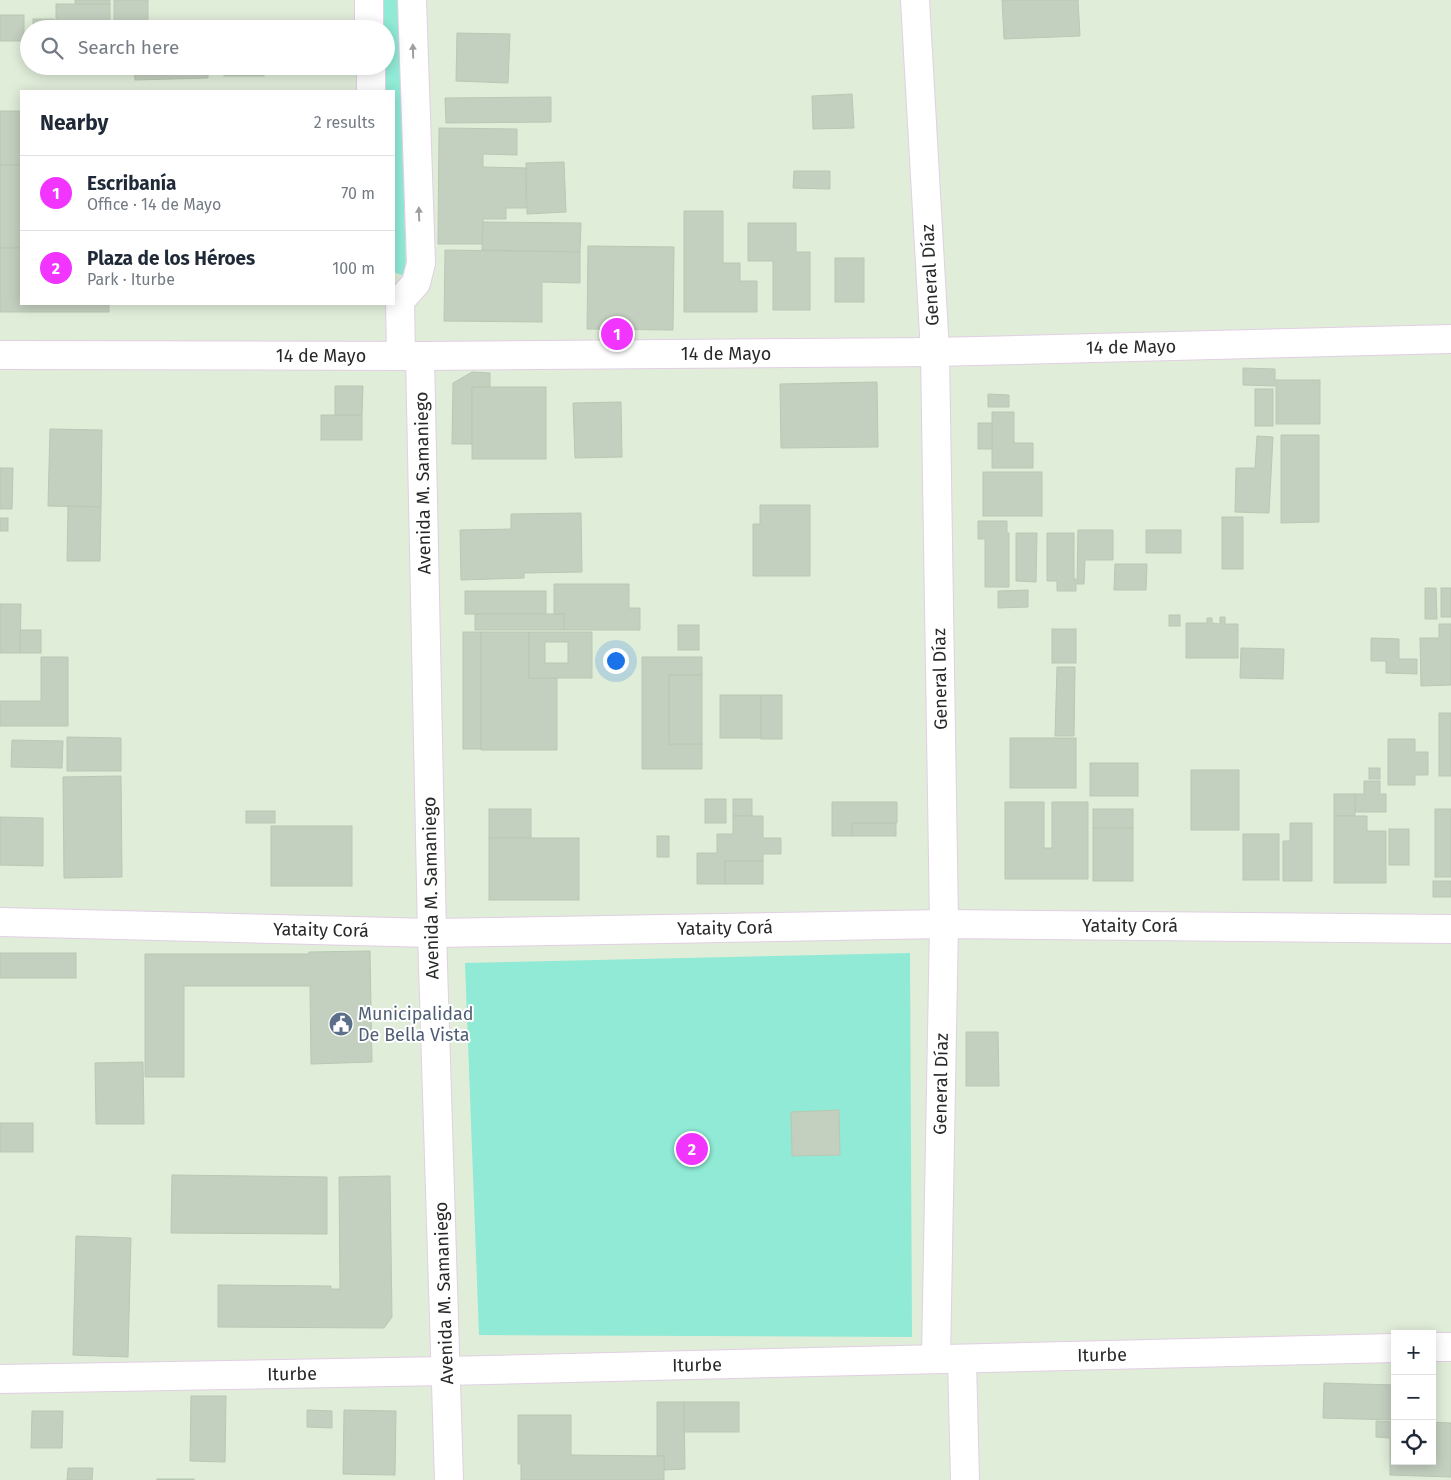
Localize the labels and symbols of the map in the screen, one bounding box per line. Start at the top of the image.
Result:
one-way arrow [409,43,417,59]
one-way arrow [415,206,423,222]
street label: General Díaz [916,223,944,326]
pin: 1 [601,315,633,353]
street label: 14 de Mayo [1086,335,1176,359]
street label: 14 de Mayo [681,343,771,365]
street label: 14 de Mayo [276,345,366,367]
street label: Avenida M. Samaniego [410,391,436,575]
street label: General Díaz [928,628,952,730]
your location [603,648,629,674]
street label: Avenida M. Samaniego [418,796,444,980]
street label: Yataity Corá [1082,915,1178,937]
street label: Yataity Corá [677,916,773,940]
street label: Yataity Corá [273,918,369,942]
place label: Municipalidad De Bella Vista [358,1003,474,1046]
public building icon: Municipalidad De Bella Vista [328,1011,354,1037]
street label: General Díaz [929,1033,953,1135]
pin: 2 [676,1130,708,1168]
street label: Avenida M. Samaniego [430,1201,458,1385]
street label: Iturbe [1077,1344,1127,1366]
street label: Iturbe [672,1354,722,1376]
street label: Iturbe [267,1363,317,1385]

